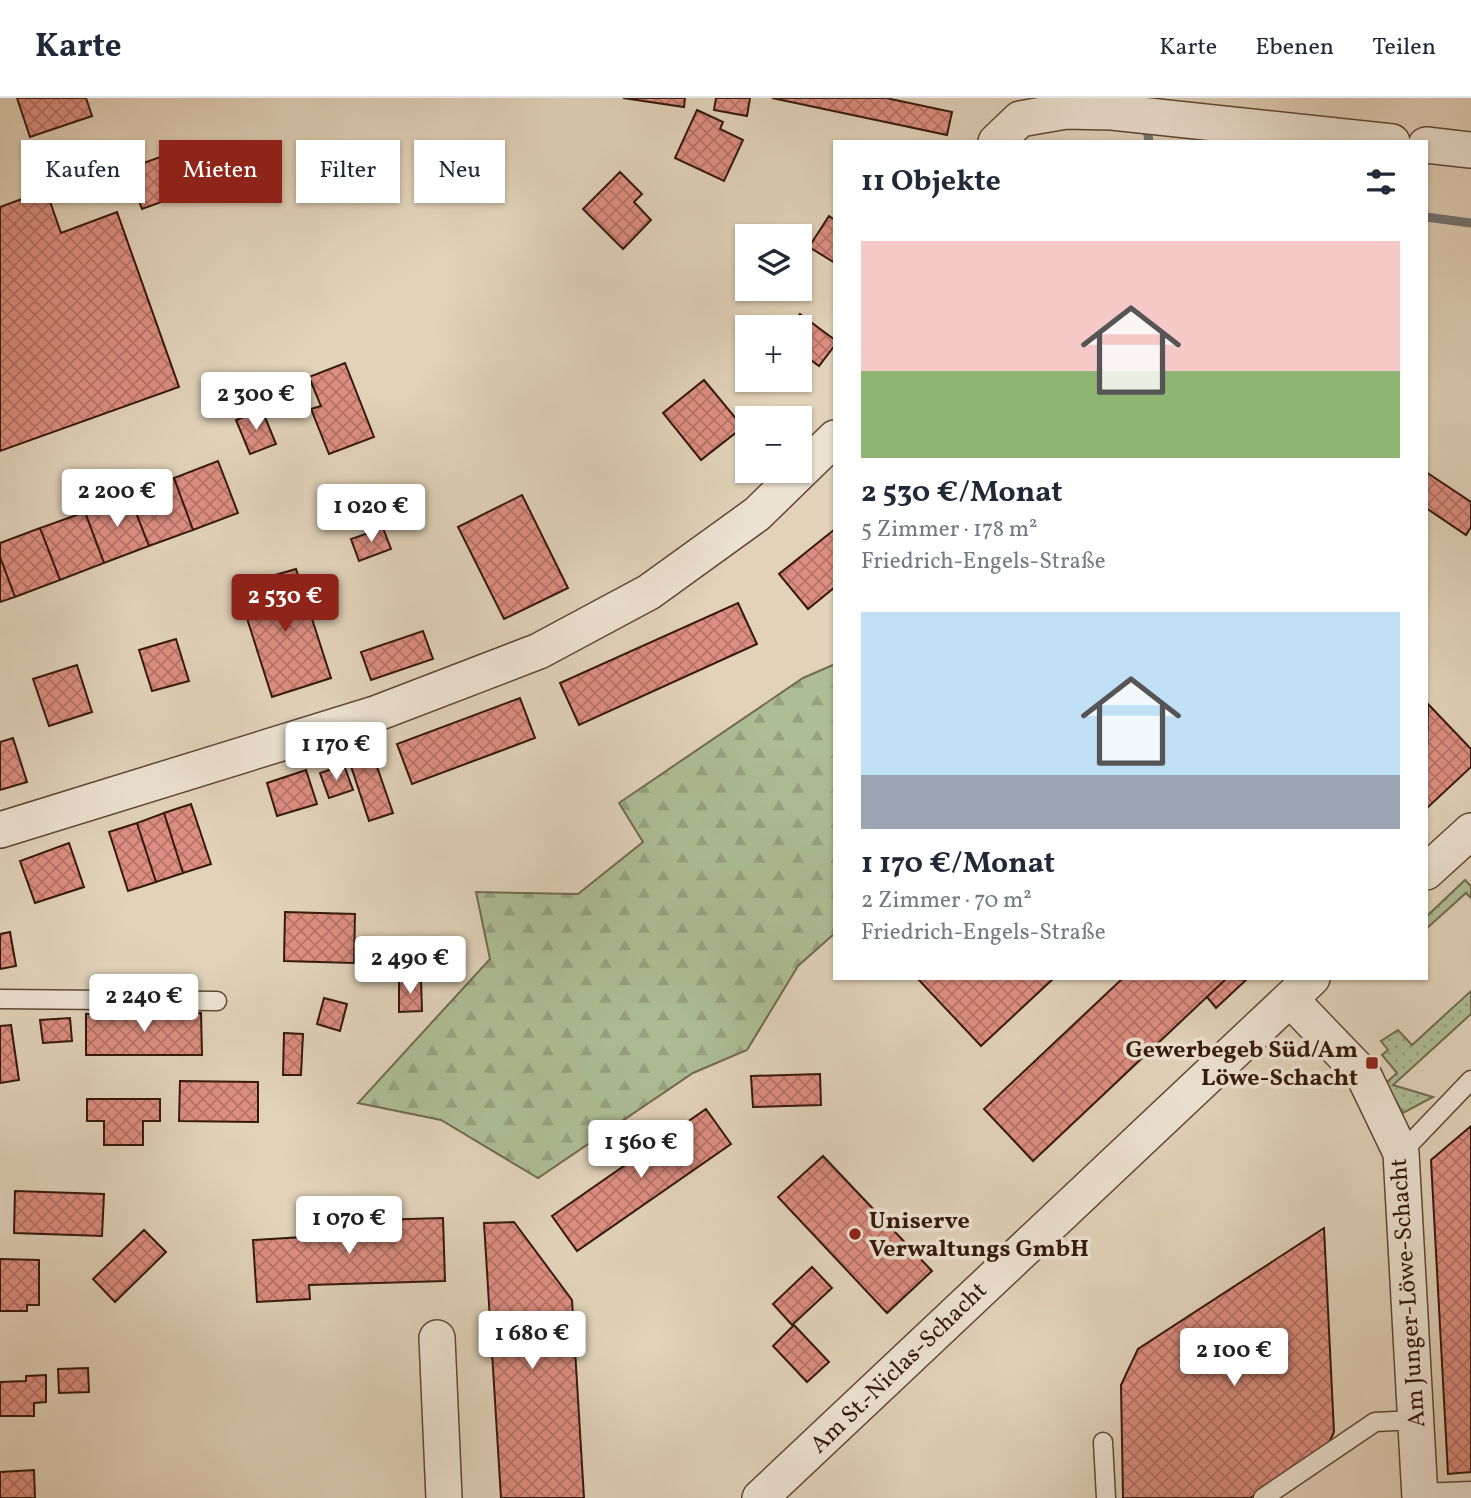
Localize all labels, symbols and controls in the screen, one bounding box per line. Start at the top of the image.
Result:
text: Karte [35,25,122,71]
text: Karte [1159,31,1217,65]
text: Ebenen [1255,31,1334,65]
text: Teilen [1372,31,1436,65]
chip: Kaufen [21,140,145,203]
chip: Mieten [159,140,282,203]
chip: Filter [296,140,400,203]
chip: Neu [414,140,505,203]
text: 11 Objekte [861,161,1001,203]
icon: filters [1362,163,1400,201]
map controls [735,224,812,483]
button: layers [735,224,812,301]
icon: home [1068,287,1194,413]
button: + [735,315,812,392]
pin: 2 300 € [191,372,321,432]
text: 2 300 € [217,379,295,411]
button: − [735,406,812,483]
pin: 2 200 € [52,470,182,529]
text: 2 530 €/Monat [861,472,1063,514]
text: 2 200 € [78,476,156,508]
pin: 1 020 € [306,484,436,544]
text: 1 020 € [333,491,409,523]
text: 5 Zimmer · 178 m² [861,514,1038,546]
text: Friedrich-Engels-Straße [861,546,1106,578]
pin: 2 530 € [220,574,350,634]
text: 2 530 € [248,581,322,613]
icon: home [1068,658,1194,784]
pin: 1 170 € [271,722,401,782]
text: 1 170 € [301,729,371,761]
text: 1 170 €/Monat [861,843,1055,885]
text: 2 Zimmer · 70 m² [861,885,1032,917]
text: Friedrich-Engels-Straße [861,917,1106,949]
pin: 2 490 € [345,936,475,996]
text: 2 490 € [371,943,449,975]
pin: 2 240 € [79,974,209,1034]
text: 2 240 € [105,981,183,1013]
place label: Gewerbegeb Süd/Am Löwe-Schacht [1126,1034,1358,1096]
marker: Gewerbegeb Süd/Am Löwe-Schacht [1364,1055,1380,1071]
pin: 1 560 € [576,1121,706,1180]
text: 1 560 € [604,1127,678,1159]
street label: Am Junger-Löwe-Schacht [1383,1157,1435,1429]
pin: 1 070 € [284,1196,414,1256]
text: 1 070 € [312,1203,386,1235]
place label: Uniserve Verwaltungs GmbH [869,1205,1089,1267]
marker: Uniserve Verwaltungs GmbH [847,1226,863,1242]
street label: Am St.-Niclas-Schacht [803,1275,995,1462]
pin: 1 680 € [467,1312,597,1371]
text: 1 680 € [495,1318,569,1350]
pin: 2 100 € [1169,1328,1299,1388]
text: 2 100 € [1196,1335,1272,1367]

